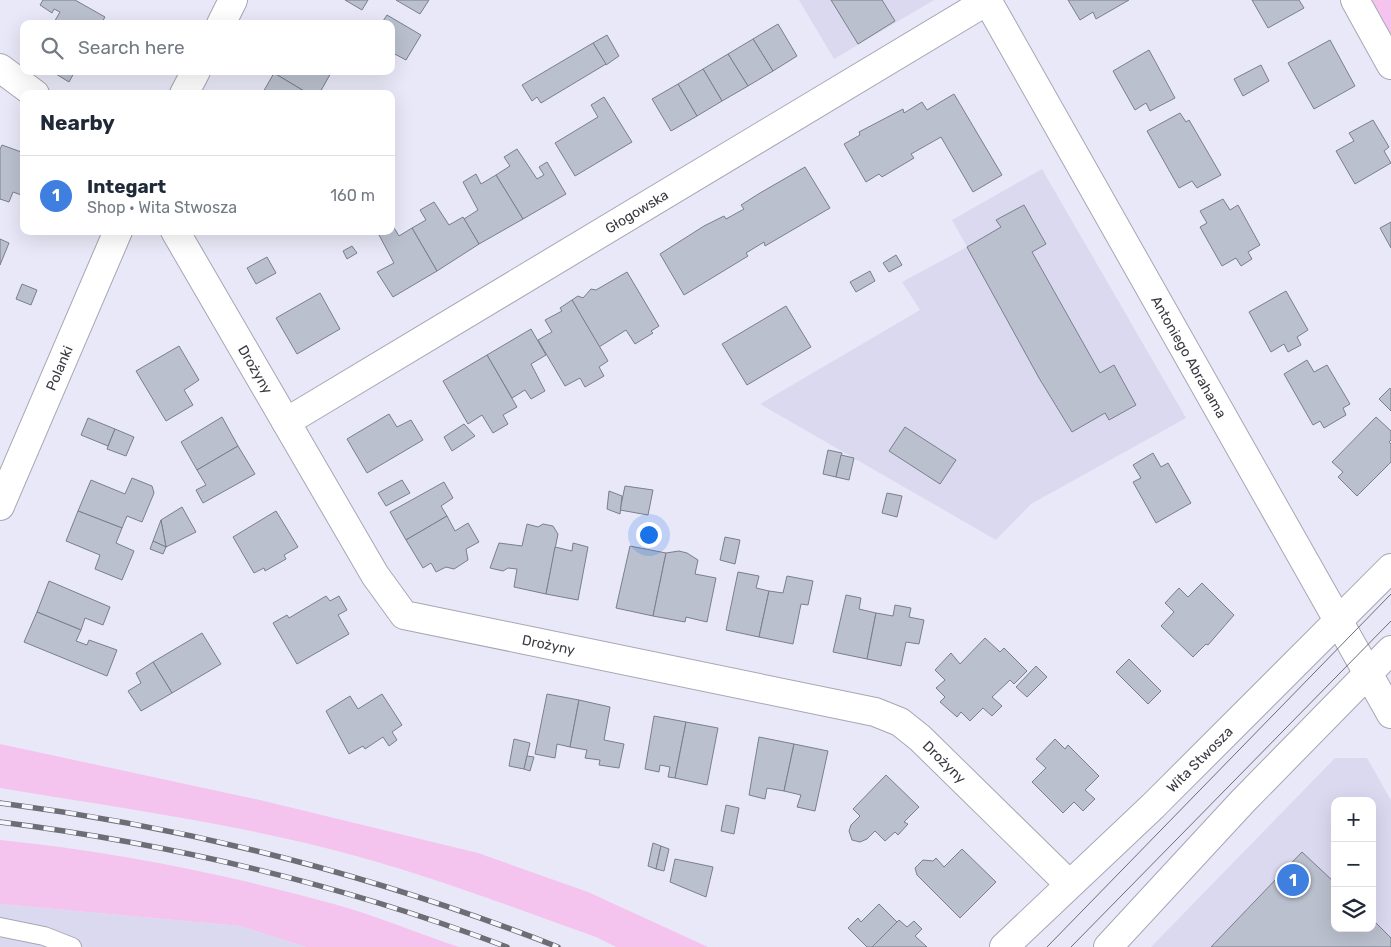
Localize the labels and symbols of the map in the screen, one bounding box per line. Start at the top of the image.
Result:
street label: Głogowska [602,186,671,237]
street label: Antoniego Abrahama [1148,293,1230,421]
street label: Drożyny [235,342,276,397]
street label: Polanki [42,343,76,393]
your location [636,522,662,548]
street label: Drożyny [521,631,577,659]
street label: Wita Stwosza [1163,723,1236,796]
street label: Drożyny [919,737,970,787]
pin: 1 [1277,861,1309,899]

